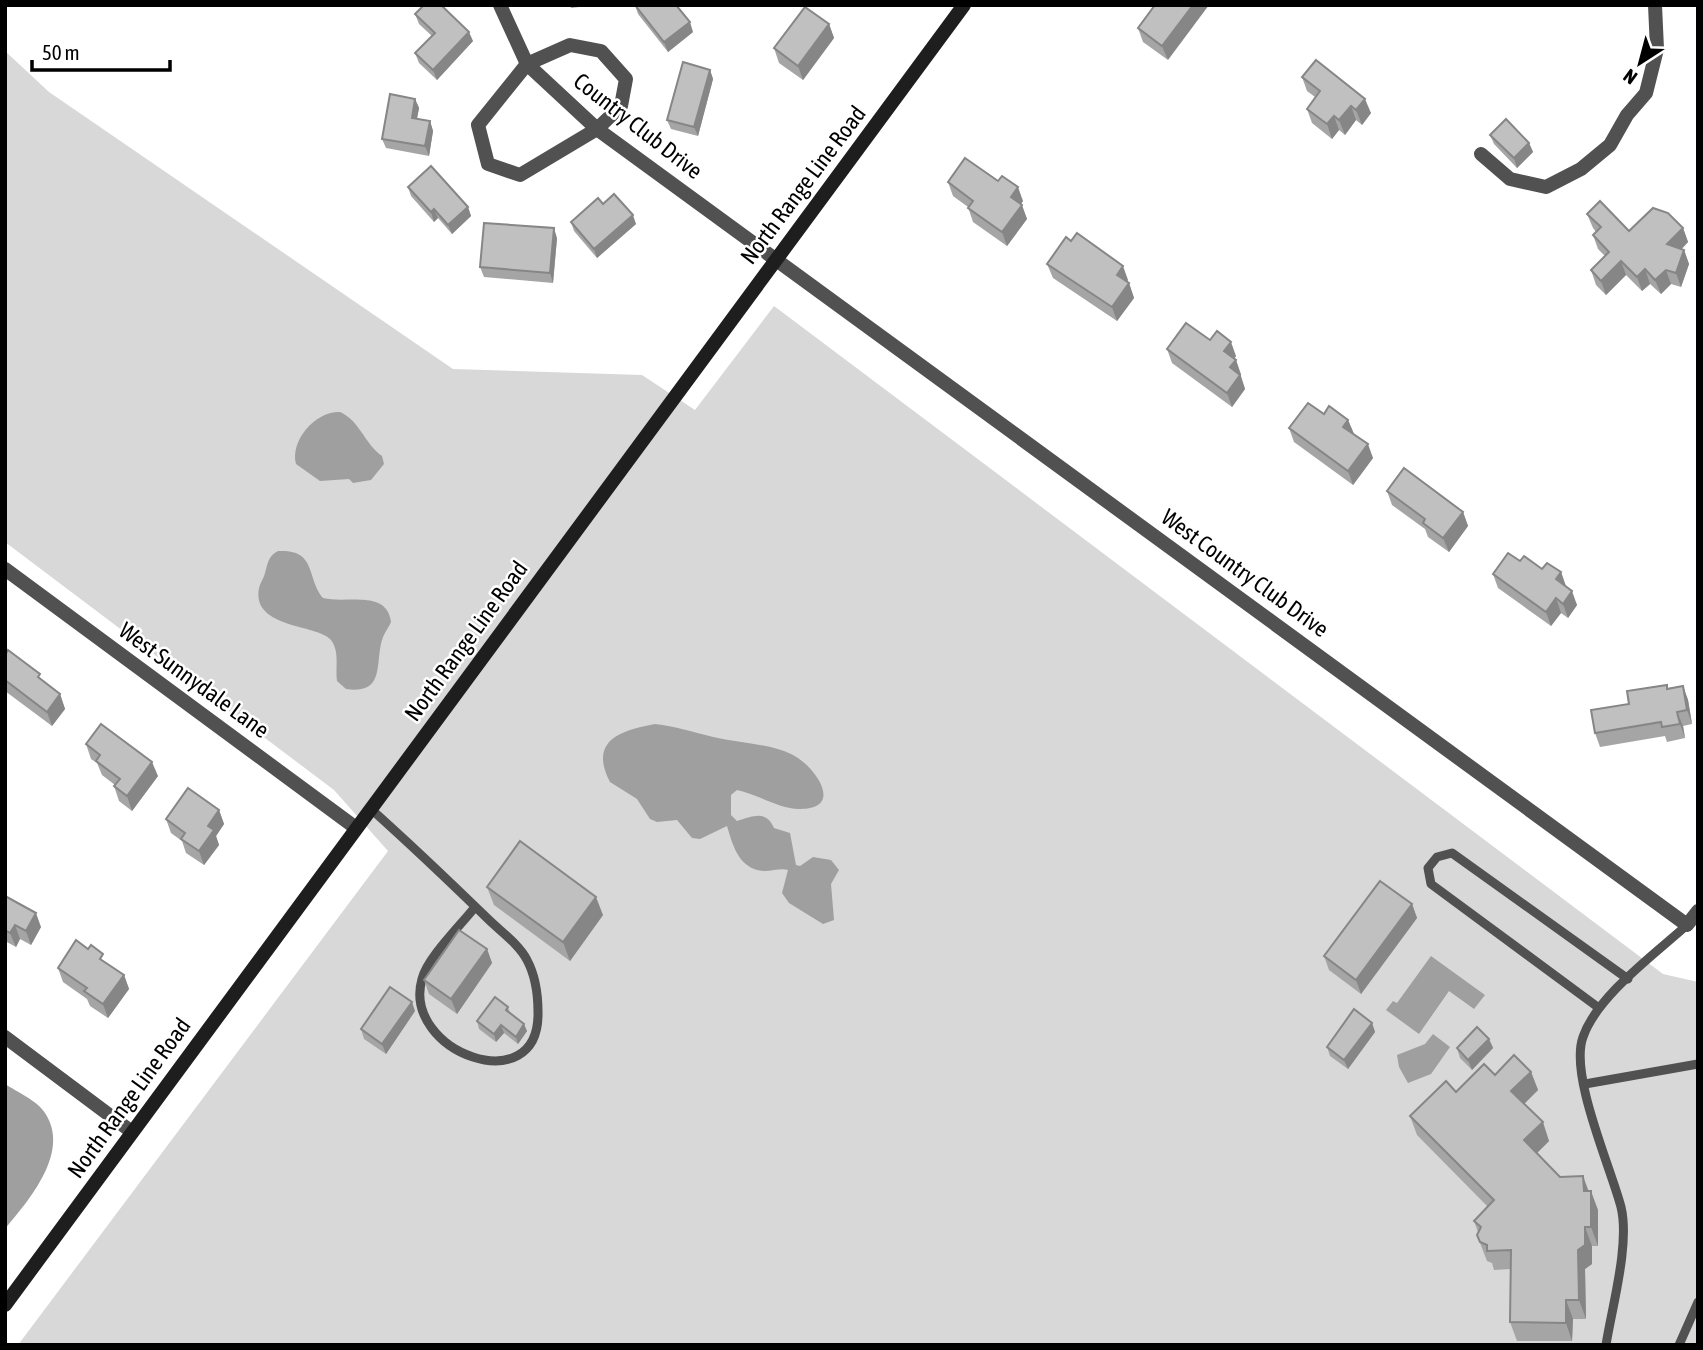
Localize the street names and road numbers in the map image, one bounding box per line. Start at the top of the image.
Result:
street label: Country Club Drive [569,68,707,184]
street label: North Range Line Road [735,101,871,269]
street label: West Country Club Drive [1156,504,1334,642]
street label: North Range Line Road [399,556,533,726]
street label: West Sunnydale Lane [114,617,274,743]
street label: North Range Line Road [62,1013,196,1183]

